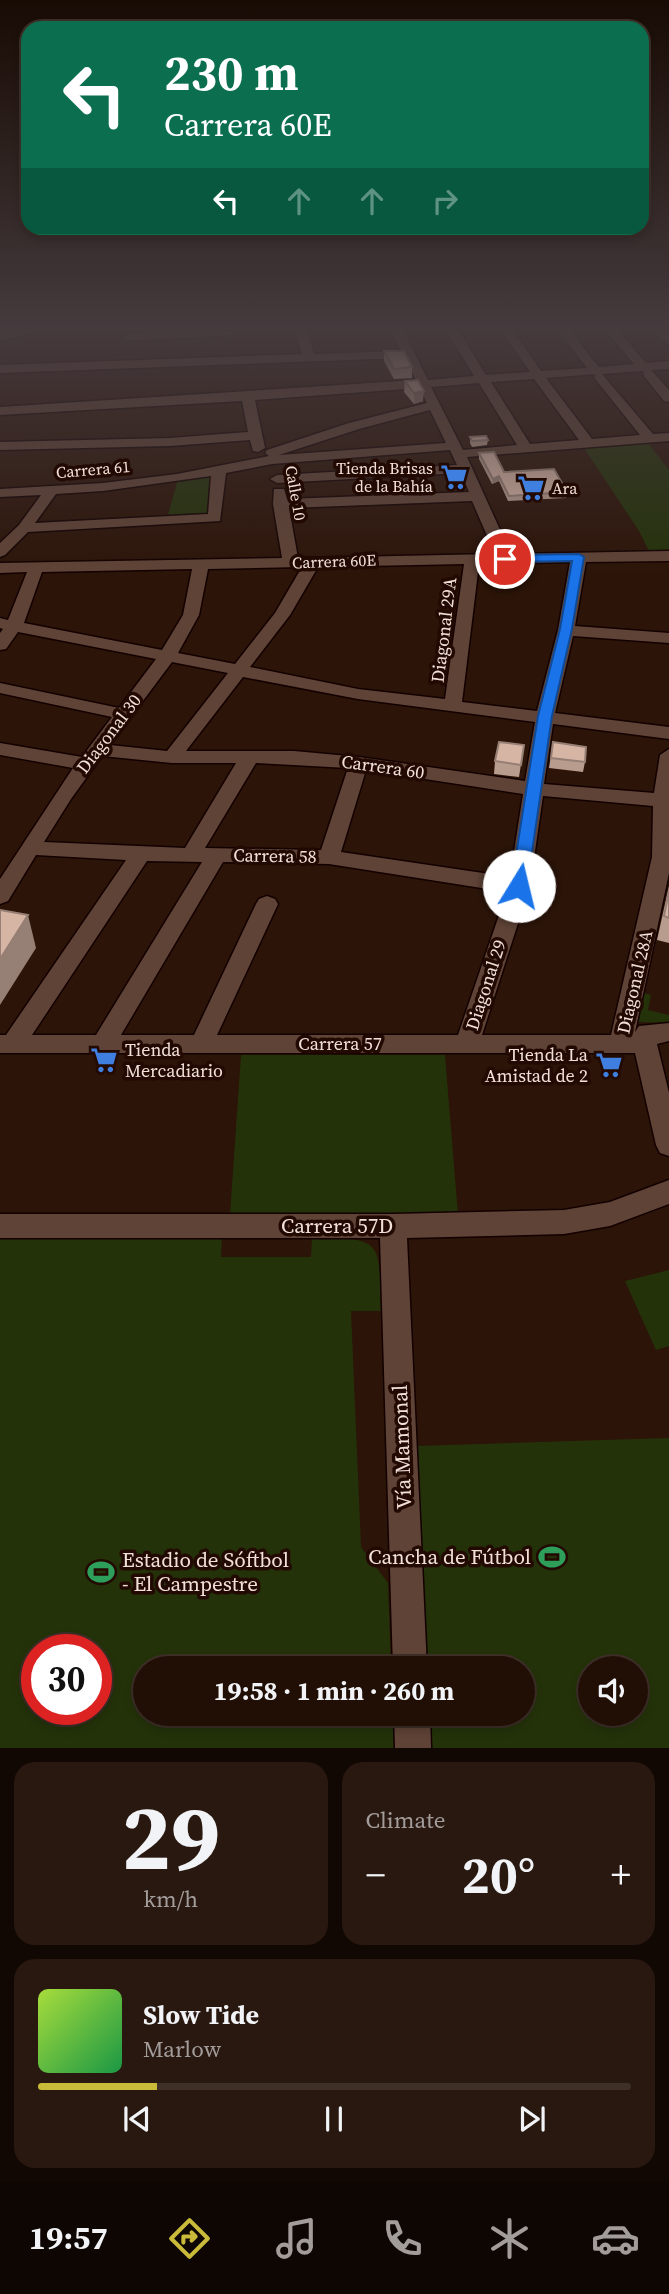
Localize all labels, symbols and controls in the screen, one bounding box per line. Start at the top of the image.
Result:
text: 230 m [164,39,299,106]
icon: left [49,49,140,140]
text: Carrera 60E [164,103,332,147]
icon: left [207,182,245,220]
icon: ahead [280,182,318,220]
icon: ahead [353,182,391,220]
icon: right [426,182,464,220]
street label: Carrera 61 [55,455,131,483]
place label: Tienda Brisas de la Bahía [336,457,434,497]
supermarket icon: Tienda Brisas de la Bahía [439,462,469,492]
street label: Calle 10 [280,464,312,522]
supermarket icon: Ara [516,473,546,503]
place label: Ara [552,477,578,499]
pin [475,529,535,589]
icon: arrive [486,540,524,578]
street label: Carrera 60E [292,549,377,573]
street label: Diagonal 29A [425,576,462,684]
street label: Diagonal 30 [70,689,147,779]
street label: Carrera 60 [340,748,426,785]
street label: Carrera 58 [233,842,317,869]
position arrow [482,849,556,923]
street label: Diagonal 28A [610,928,659,1036]
street label: Diagonal 29 [459,936,512,1033]
street label: Carrera 57 [298,1031,382,1056]
place label: Tienda Mercadiario [125,1037,223,1083]
place label: Tienda La Amistad de 2 [485,1042,589,1088]
supermarket icon: Tienda Mercadiario [89,1045,119,1075]
supermarket icon: Tienda La Amistad de 2 [594,1050,624,1080]
street label: Carrera 57D [281,1211,393,1240]
street label: Vía Mamonal [385,1384,418,1510]
place label: Cancha de Fútbol [368,1542,531,1571]
sports icon: Cancha de Fútbol [537,1542,567,1572]
place label: Estadio de Sóftbol - El Campestre [122,1545,289,1598]
sports icon: Estadio de Sóftbol - El Campestre [86,1557,116,1587]
speed limit sign: 30 [21,1634,112,1725]
map controls [578,1656,648,1726]
button: sound [578,1656,648,1726]
text: 19:58 · 1 min · 260 m [214,1673,454,1709]
text: 29 [121,1775,220,1899]
text: Climate [366,1804,445,1836]
text: 20° [462,1839,535,1910]
text: − [366,1849,386,1901]
text: + [611,1849,631,1901]
text: km/h [143,1883,198,1915]
text: Slow Tide [143,1997,259,2033]
text: Marlow [143,2033,221,2065]
icon: previous [118,2100,156,2138]
icon: pause [315,2100,353,2138]
icon: next [513,2100,551,2138]
icon: directions [165,2214,214,2263]
icon: music [272,2214,321,2263]
icon: phone [378,2214,427,2263]
icon: climate [485,2214,534,2263]
icon: car [591,2214,640,2263]
text: 19:57 [29,2216,108,2260]

